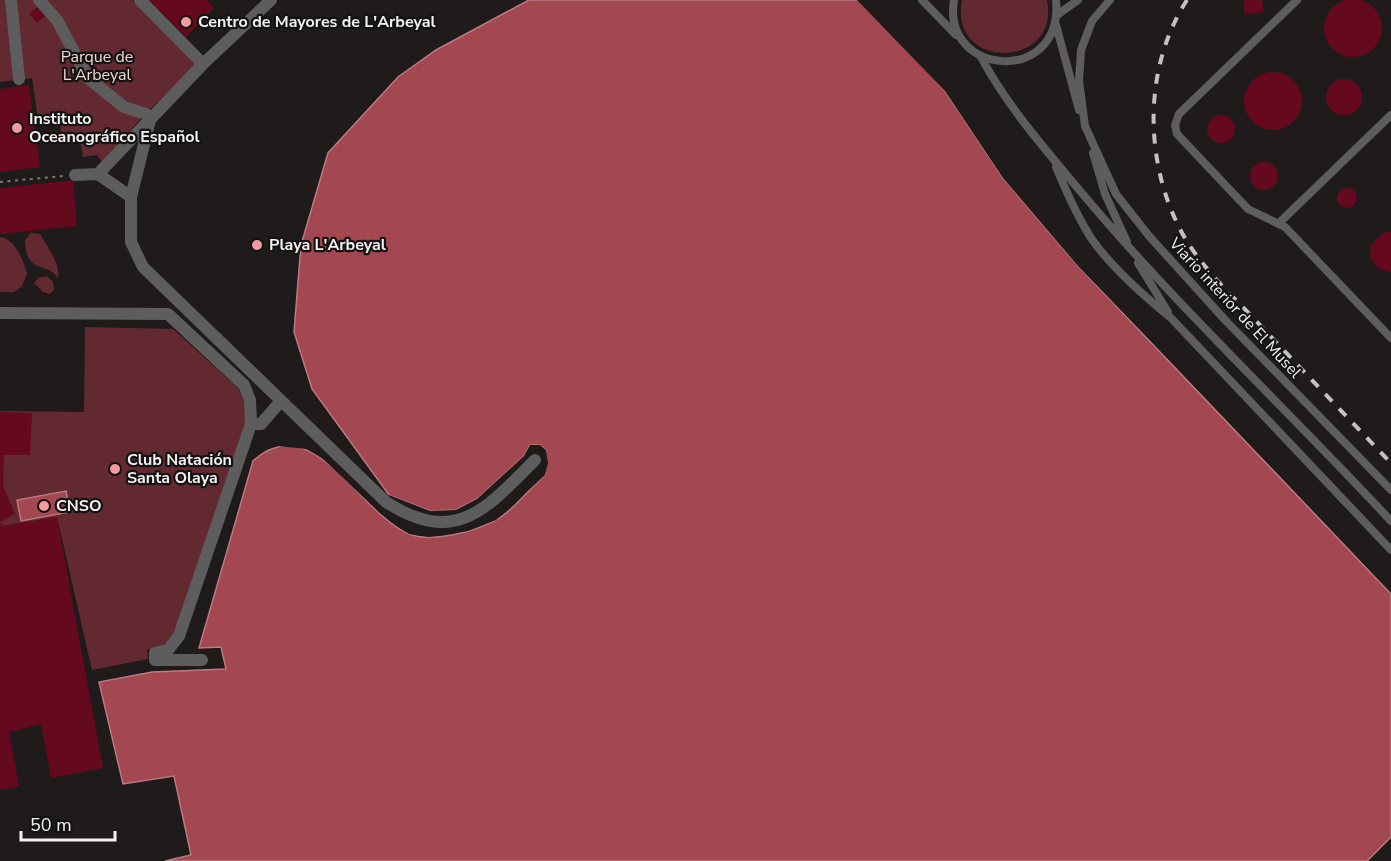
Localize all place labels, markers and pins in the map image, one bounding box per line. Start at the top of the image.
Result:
place label: Centro de Mayores de L'Arbeyal [198,11,436,33]
marker: Centro de Mayores de L'Arbeyal [179,15,193,29]
place label: Instituto Oceanográfico Español [29,108,200,148]
marker: Instituto Oceanográfico Español [10,121,24,135]
place label: Playa L'Arbeyal [269,234,386,256]
marker: Playa L'Arbeyal [250,238,264,252]
place label: Club Natación Santa Olaya [127,449,232,489]
marker: Club Natación Santa Olaya [108,462,122,476]
place label: CNSO [56,495,102,517]
marker: CNSO [37,499,51,513]

